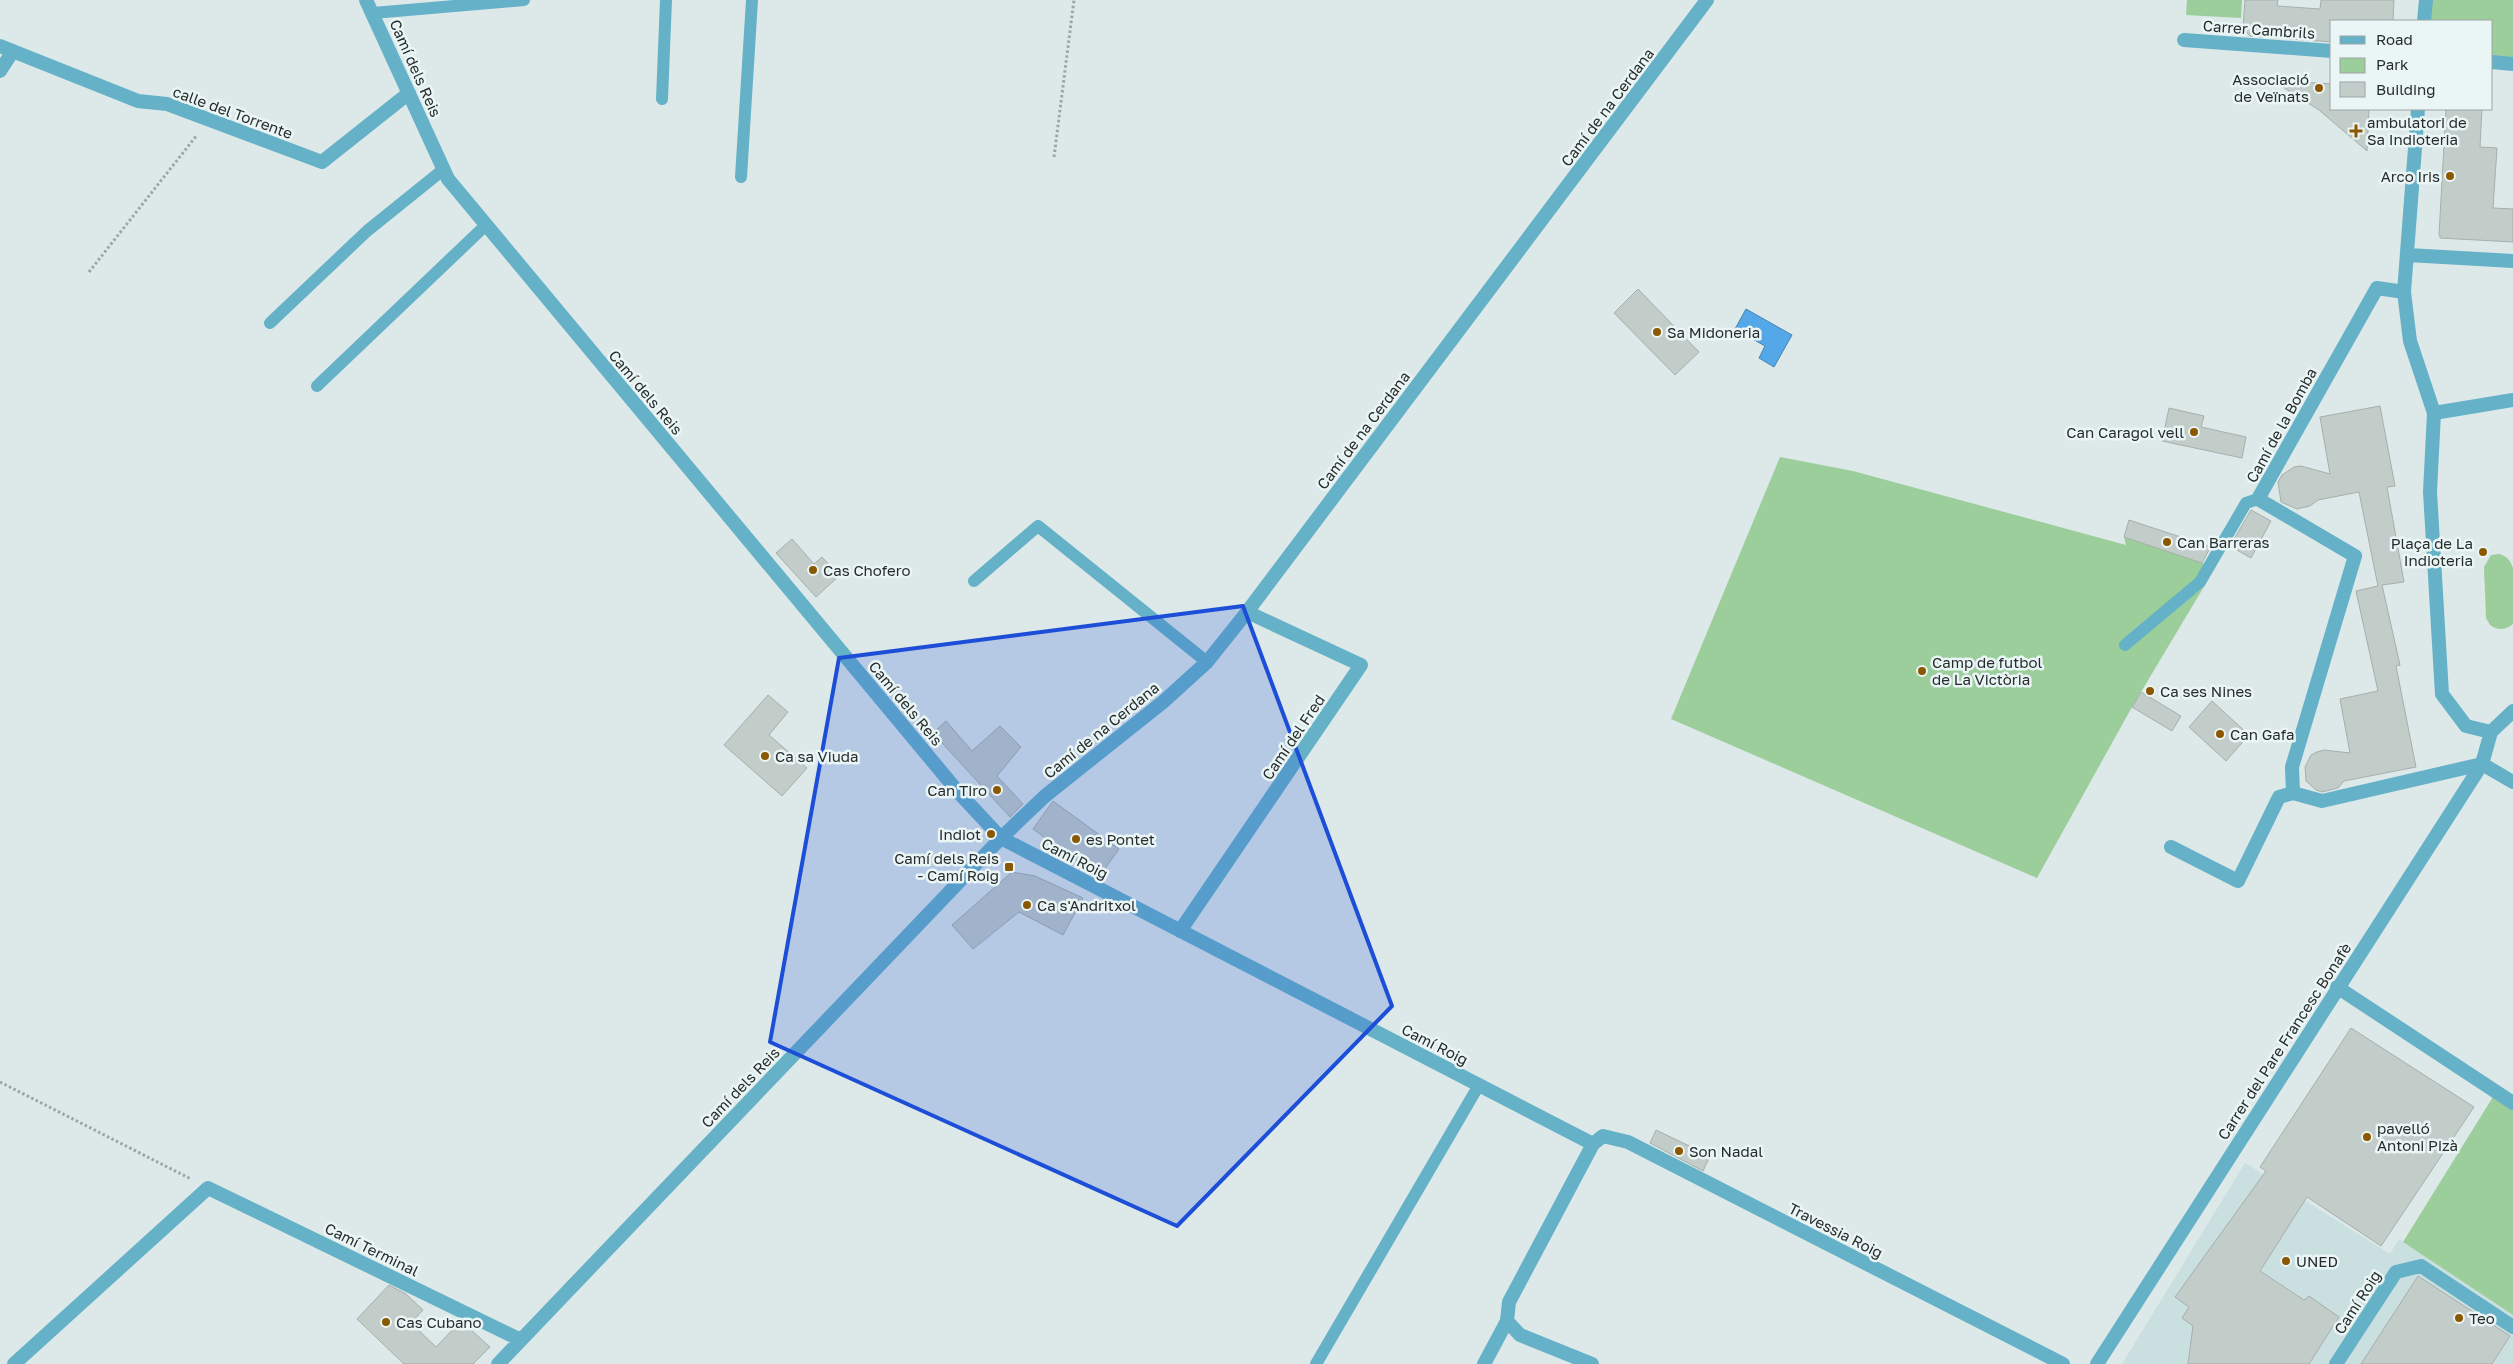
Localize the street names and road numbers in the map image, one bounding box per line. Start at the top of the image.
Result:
street label: Camí dels Reis [386,16,446,120]
street label: Carrer Cambrils [2202,16,2316,42]
street label: Camí de na Cerdana [1557,45,1657,169]
street label: calle del Torrente [171,82,296,142]
street label: Camí dels Reis [605,346,687,438]
street label: Camí de la Bomba [2242,364,2320,486]
street label: Camí de na Cerdana [1313,368,1413,492]
street label: Camí dels Reis [865,657,947,749]
street label: Camí de na Cerdana [1040,678,1162,782]
street label: Camí del Fred [1258,691,1328,783]
street label: Camí Roig [1039,834,1111,882]
street label: Carrer del Pare Francesc Bonafè [2214,939,2355,1143]
street label: Camí Roig [1399,1020,1471,1068]
street label: Camí dels Reis [697,1043,783,1131]
street label: Travessia Roig [1786,1199,1886,1261]
street label: Camí Terminal [322,1219,422,1280]
street label: Camí Roig [2330,1267,2384,1337]

